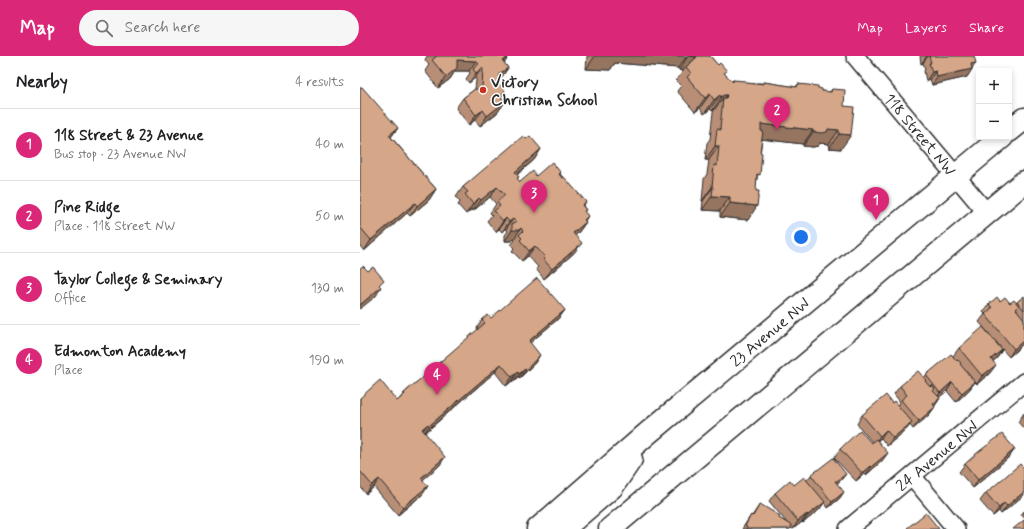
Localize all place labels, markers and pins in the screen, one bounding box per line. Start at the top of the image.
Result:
place label: Victory Christian School [491,72,598,111]
marker: Victory Christian School [478,85,488,95]
pin: 2 [764,97,790,130]
pin: 3 [521,180,547,213]
pin: 1 [863,187,889,220]
pin: 4 [424,362,450,395]

